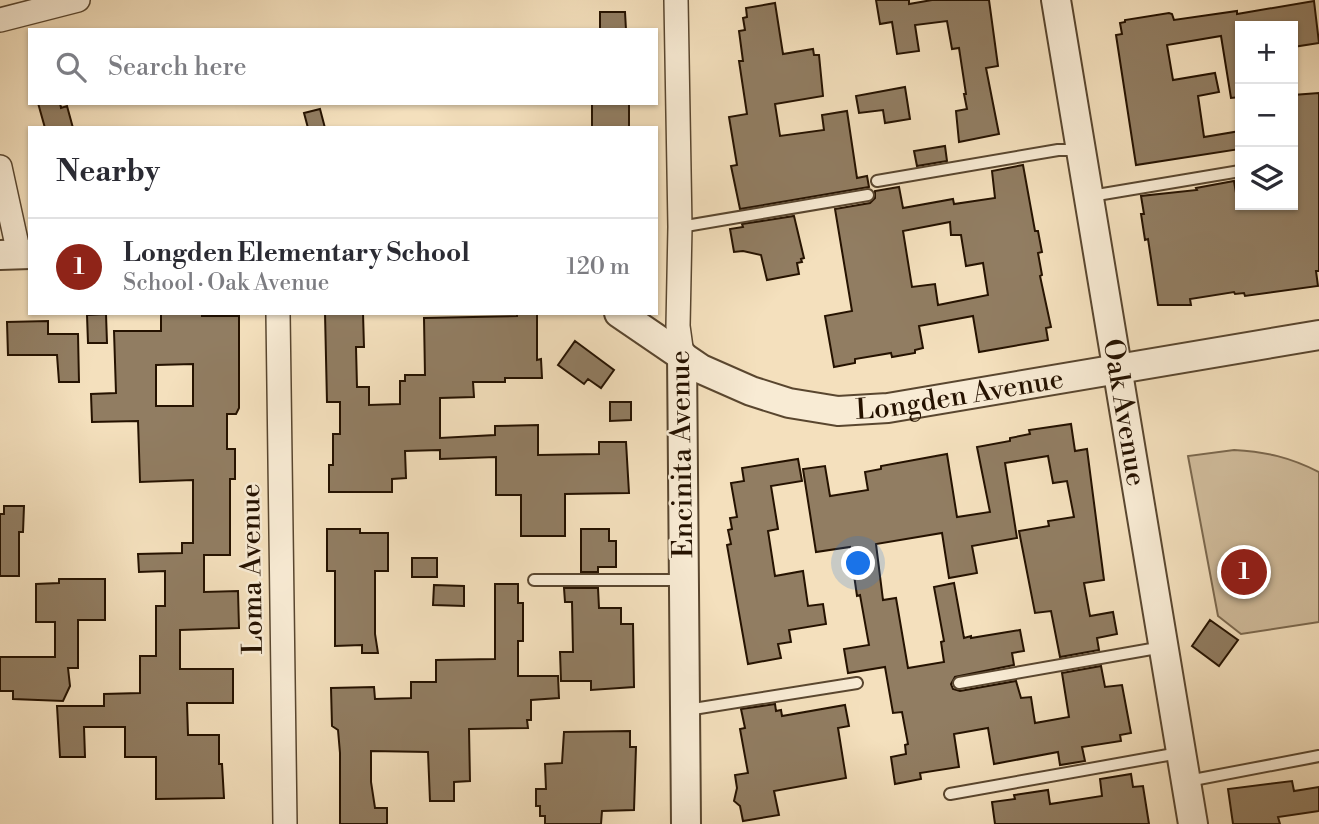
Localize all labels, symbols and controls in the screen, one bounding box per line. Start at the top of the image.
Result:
map controls [1235,21,1298,210]
button: + [1235,21,1298,84]
search box [28,28,658,105]
icon: search [52,48,90,86]
text: Search here [108,51,247,83]
button: − [1235,84,1298,147]
button: layers [1235,147,1298,210]
text: Nearby [56,153,160,191]
text: Longden Elementary School [123,237,470,269]
text: 1 [73,253,85,281]
text: 120 m [566,253,630,281]
text: School · Oak Avenue [123,269,329,297]
street label: Oak Avenue [1095,336,1154,489]
street label: Encinita Avenue [663,350,701,558]
street label: Longden Avenue [854,361,1066,427]
street label: Loma Avenue [233,483,271,655]
your location [841,546,875,580]
pin: 1 [1221,546,1267,598]

